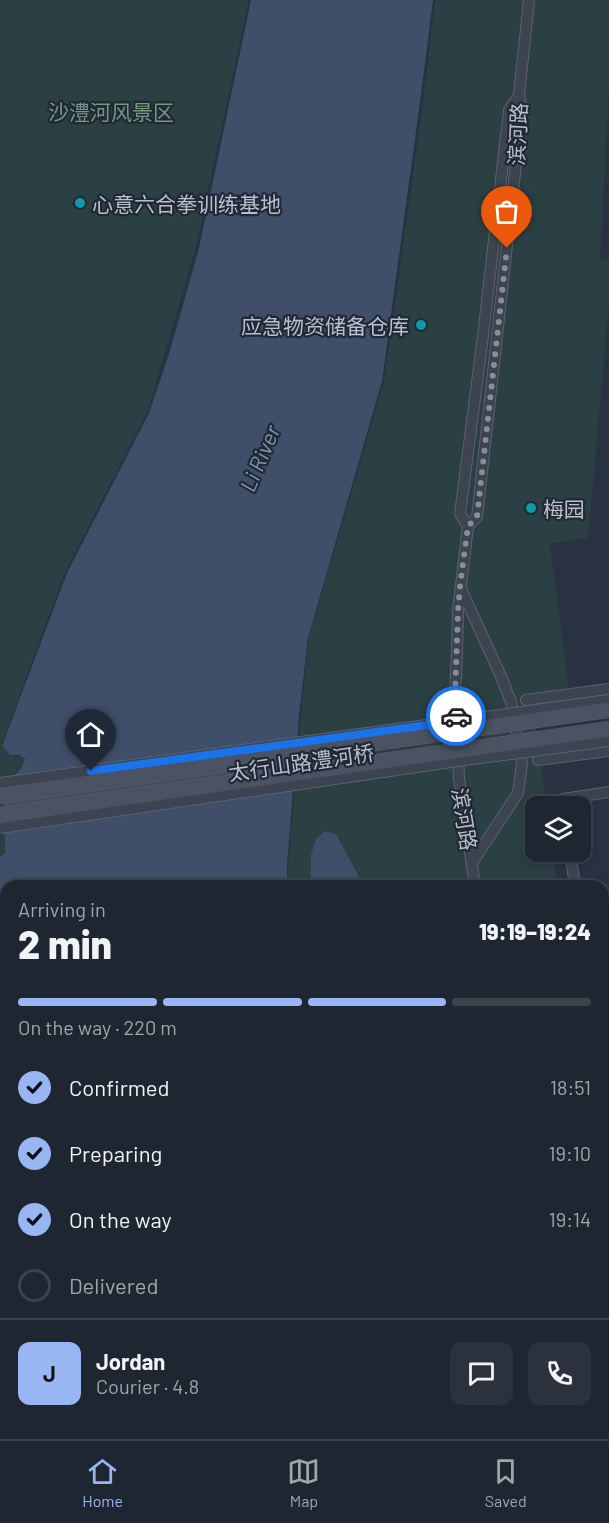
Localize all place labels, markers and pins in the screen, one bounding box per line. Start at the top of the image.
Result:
pin [481,186,532,248]
place label: 心意六合拳训练基地 [92,191,281,216]
marker: 心意六合拳训练基地 [73,196,87,210]
place label: 应急物资储备仓库 [241,313,409,338]
marker: 应急物资储备仓库 [414,318,428,332]
place label: 梅园 [543,496,585,521]
marker: 梅园 [524,501,538,515]
pin [65,709,116,771]

